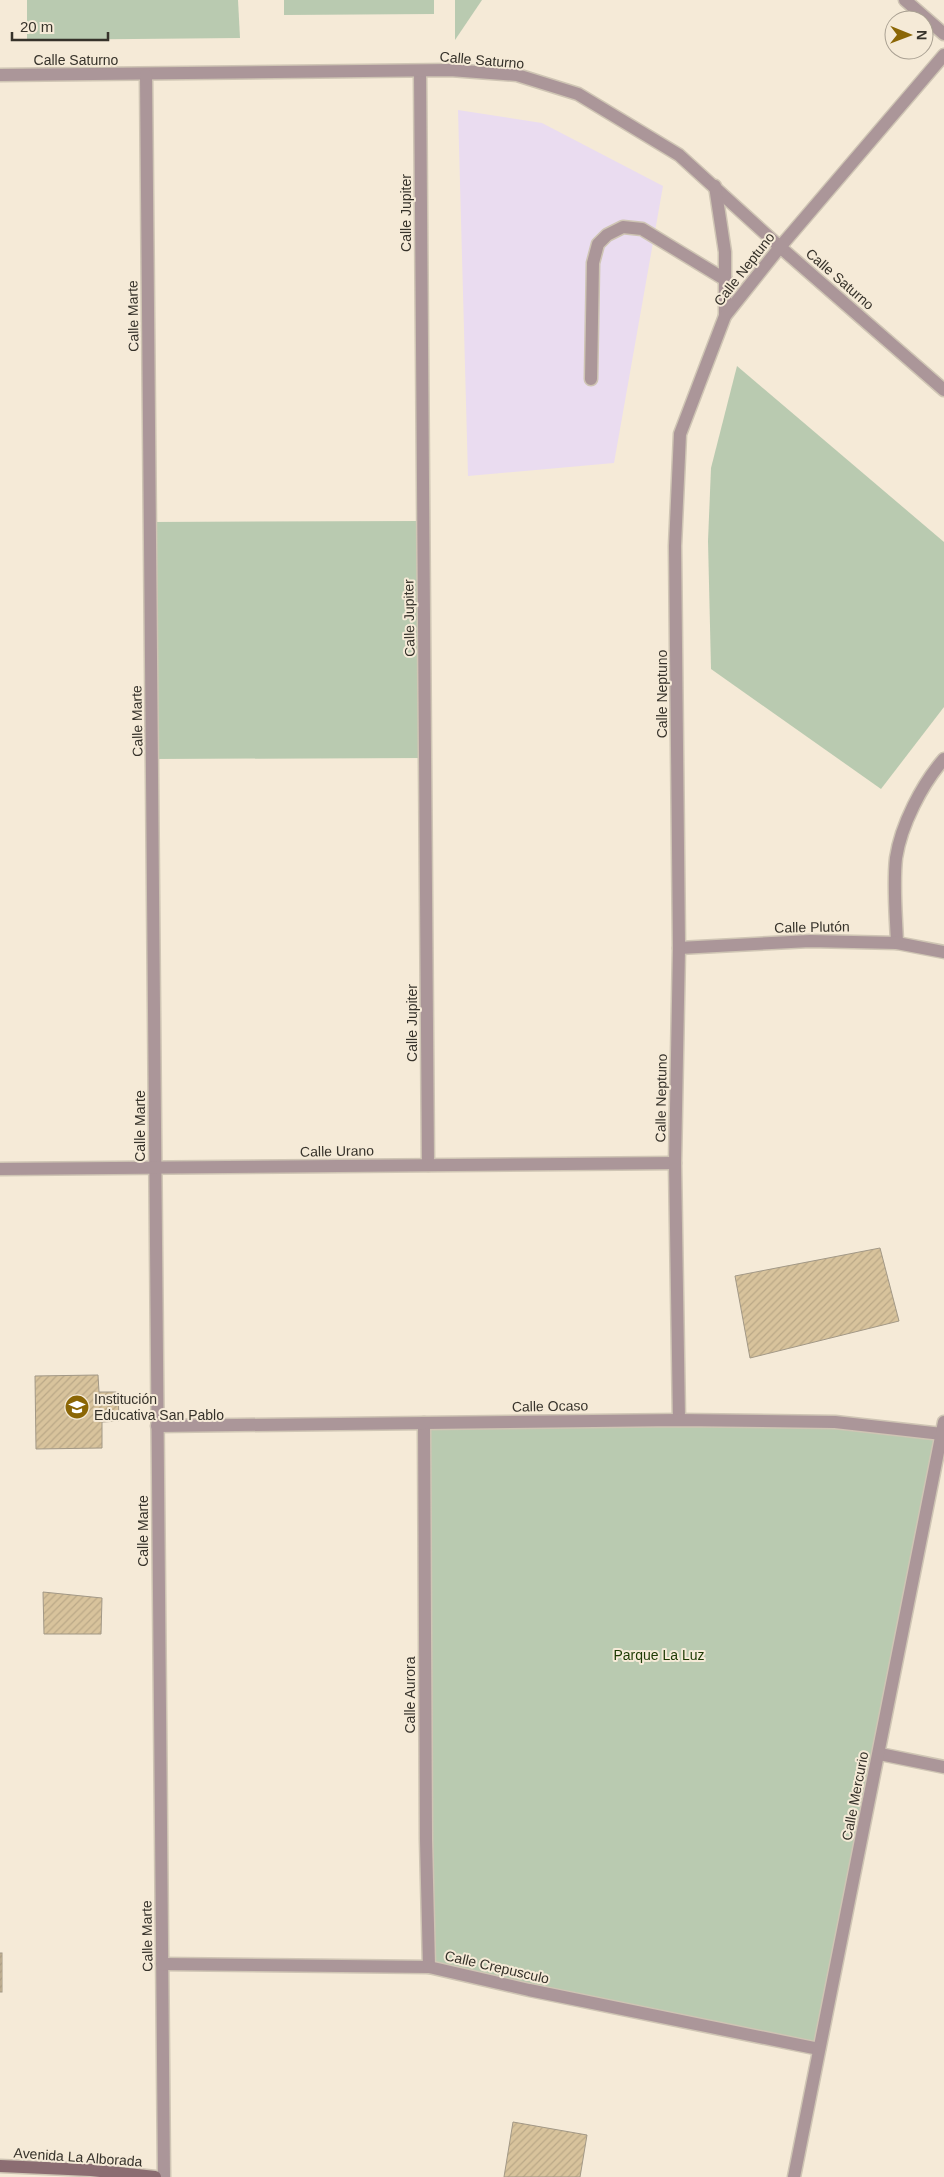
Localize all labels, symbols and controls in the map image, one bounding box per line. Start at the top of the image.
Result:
scale bar [12,10,109,42]
north arrow [884,10,934,60]
text: 20 m [20,18,53,35]
text: N [914,30,930,40]
street label: Calle Saturno [439,48,525,72]
street label: Calle Saturno [34,52,119,68]
street label: Calle Jupiter [398,174,414,252]
street label: Calle Neptuno [710,229,778,309]
street label: Calle Saturno [803,245,877,313]
street label: Calle Marte [124,280,142,352]
street label: Calle Jupiter [400,579,418,657]
street label: Calle Neptuno [654,649,670,738]
street label: Calle Marte [128,685,146,757]
street label: Calle Plutón [774,918,850,936]
street label: Calle Jupiter [404,984,420,1062]
street label: Calle Neptuno [652,1053,670,1143]
street label: Calle Marte [132,1090,148,1162]
street label: Calle Urano [300,1142,374,1160]
place label: Institución Educativa San Pablo [94,1391,224,1423]
school or university icon: Institución Educativa San Pablo [64,1394,90,1420]
street label: Calle Ocaso [512,1397,588,1415]
street label: Calle Marte [135,1495,151,1567]
park label: Parque La Luz [613,1647,705,1663]
street label: Calle Aurora [402,1656,418,1734]
street label: Calle Mercurio [839,1750,872,1842]
street label: Calle Marte [138,1900,156,1972]
street label: Calle Crepusculo [443,1947,551,1987]
street label: Avenida La Alborada [13,2145,143,2169]

